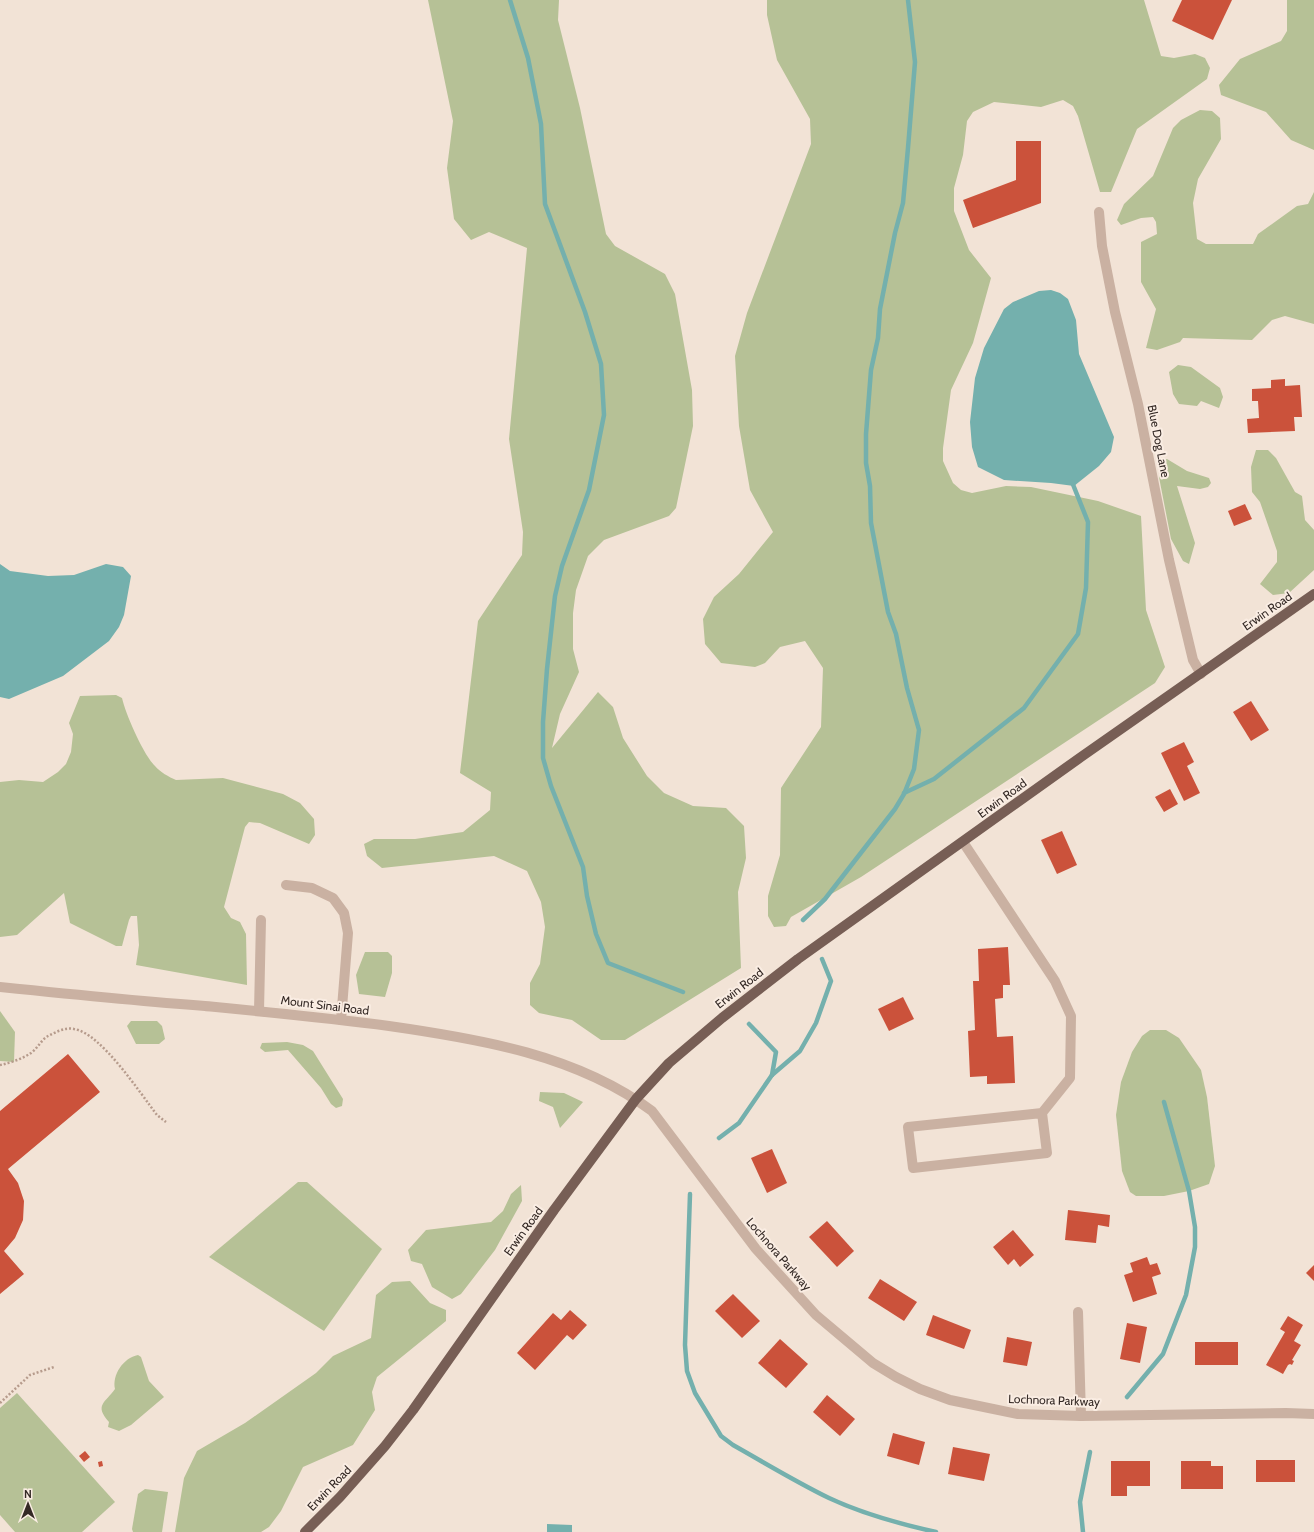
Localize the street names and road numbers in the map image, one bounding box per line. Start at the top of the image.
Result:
street label: Blue Dog Lane [1145,403,1173,479]
street label: Erwin Road [1239,589,1295,633]
street label: Erwin Road [975,775,1029,821]
street label: Erwin Road [712,965,766,1011]
street label: Mount Sinai Road [280,992,370,1018]
street label: Erwin Road [500,1204,546,1258]
street label: Lochnora Parkway [743,1214,815,1294]
street label: Lochnora Parkway [1008,1391,1100,1409]
street label: Erwin Road [304,1462,354,1514]

